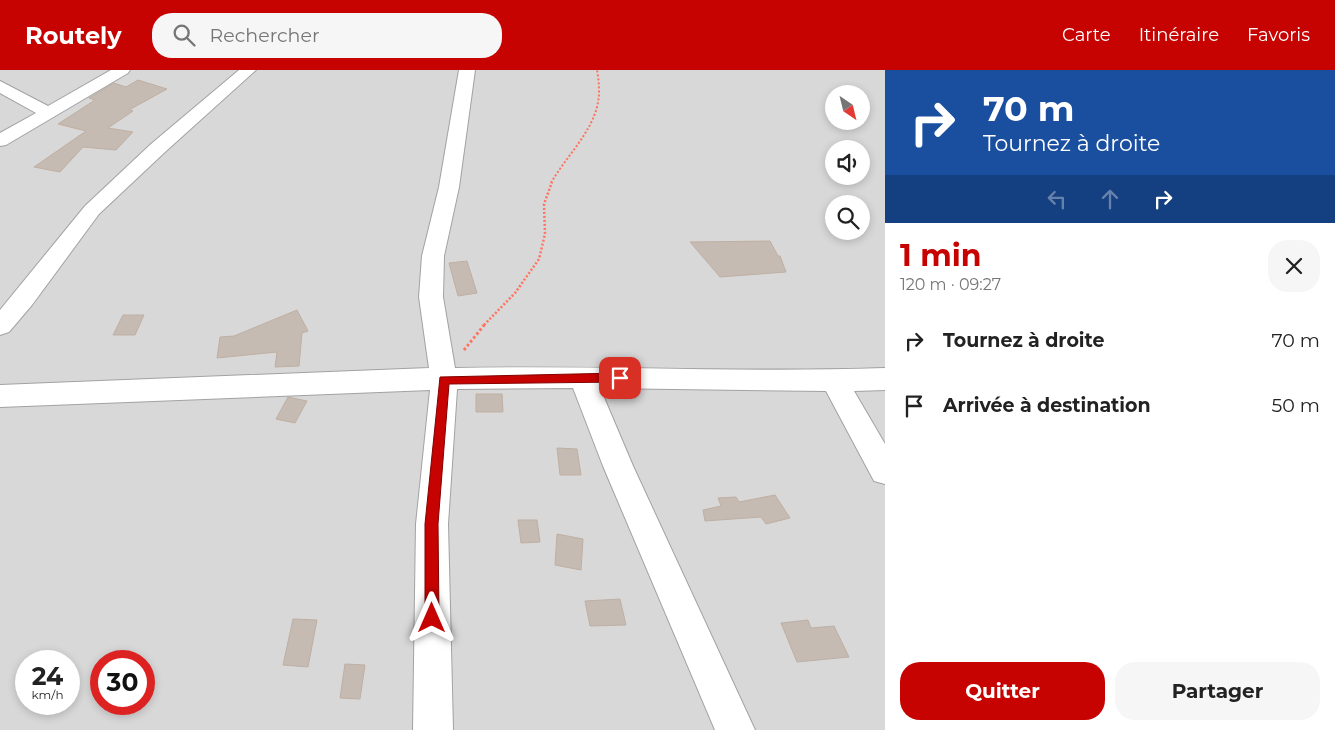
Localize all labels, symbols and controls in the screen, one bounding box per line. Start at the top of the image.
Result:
search box [152,13,502,58]
text: Routely [25,21,122,50]
icon: search [170,21,198,49]
text: Rechercher [210,24,320,47]
text: Carte [1062,24,1111,46]
text: Itinéraire [1139,24,1219,46]
text: Favoris [1247,24,1310,46]
north arrow [825,85,870,130]
map controls [825,85,870,240]
text: 70 m [983,87,1074,130]
icon: right [900,90,965,155]
text: Tournez à droite [983,130,1160,157]
button: sound [825,140,870,185]
icon: left [1043,185,1071,213]
icon: ahead [1096,185,1124,213]
icon: right [1149,185,1177,213]
button: search [825,195,870,240]
text: 1 min [900,237,981,274]
button: close [1268,240,1320,292]
text: 120 m · 09:27 [900,275,1001,294]
icon: right [900,327,928,355]
text: Tournez à droite [943,329,1104,352]
text: 70 m [1271,329,1320,352]
pin [599,357,641,399]
icon: arrive [606,364,634,392]
icon: arrive [900,392,928,420]
text: Arrivée à destination [943,394,1151,417]
text: 50 m [1272,394,1320,417]
position arrow [405,591,457,643]
speed limit sign: 30 [90,650,155,715]
text: 24 [32,661,63,691]
button: Quitter [900,662,1105,720]
button: Partager [1115,662,1320,720]
text: km/h [31,687,64,702]

